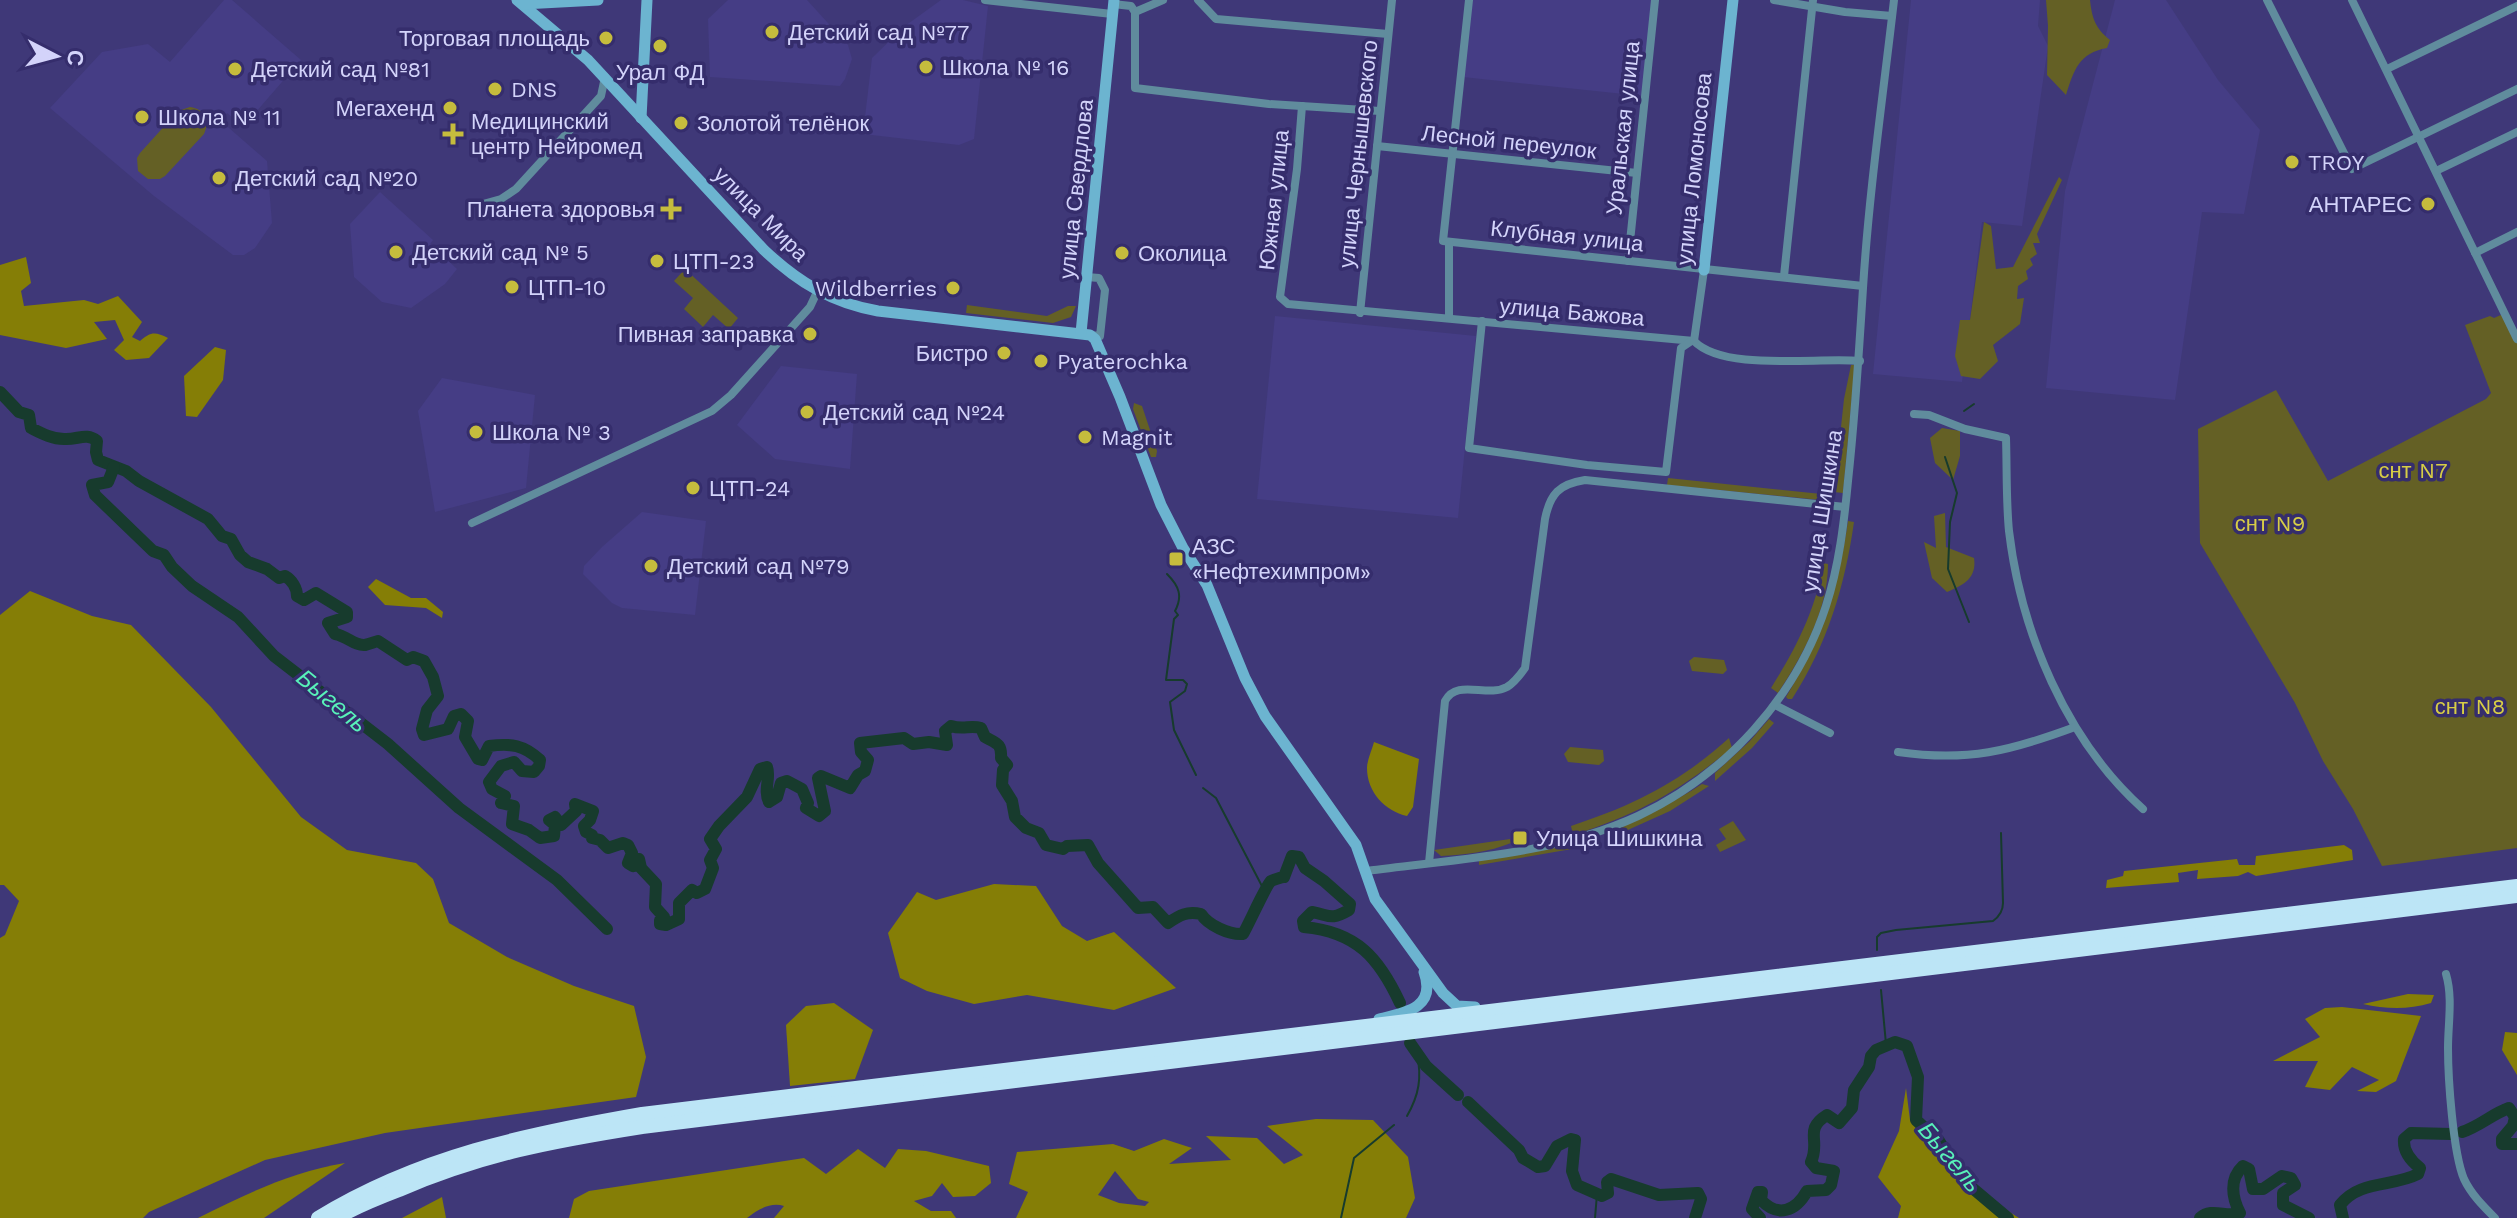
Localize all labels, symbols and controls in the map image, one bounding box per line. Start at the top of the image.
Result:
north arrow [16,16,96,96]
place label: Детский сад №77 [788,20,969,45]
marker: Детский сад №77 [763,23,781,41]
place label: Торговая площадь [399,26,590,51]
marker: Торговая площадь [597,29,615,47]
marker: Урал ФД [651,37,669,55]
street label: улица Чернышевского [1334,39,1382,269]
street label: Уральская улица [1601,39,1645,216]
text: С [62,49,89,67]
place label: Школа № 16 [942,55,1069,80]
place label: Детский сад №81 [251,57,430,82]
marker: Школа № 16 [917,58,935,76]
marker: Детский сад №81 [226,60,244,78]
place label: Урал ФД [616,60,704,85]
street label: улица Ломоносова [1671,71,1717,267]
place label: DNS [511,77,557,102]
marker: DNS [486,80,504,98]
place label: Мегахенд [335,96,434,121]
street label: улица Свердлова [1054,97,1098,280]
marker: Мегахенд [441,99,459,117]
place label: Школа № 11 [158,105,281,130]
marker: Школа № 11 [133,108,151,126]
place label: Медицинский центр Нейромед [471,109,642,159]
place label: Золотой телёнок [697,111,870,136]
marker: Золотой телёнок [672,114,690,132]
street label: Лесной переулок [1420,120,1598,164]
marker: Медицинский центр Нейромед [442,123,464,145]
street label: Южная улица [1254,128,1294,272]
place label: TROY [2308,150,2365,175]
marker: TROY [2283,153,2301,171]
street label: улица Мира [709,162,814,267]
place label: Детский сад №20 [235,166,418,191]
marker: Детский сад №20 [210,169,228,187]
place label: АНТАРЕС [2309,192,2412,217]
marker: АНТАРЕС [2419,195,2437,213]
place label: Планета здоровья [467,197,655,222]
marker: Планета здоровья [662,200,680,218]
street label: Клубная улица [1489,216,1646,257]
place label: Детский сад № 5 [412,240,589,265]
place label: Околица [1138,241,1227,266]
marker: Детский сад № 5 [387,243,405,261]
marker: Околица [1113,244,1131,262]
place label: ЦТП-23 [673,249,755,274]
marker: ЦТП-23 [648,252,666,270]
place label: ЦТП-10 [528,275,606,300]
place label: Wildberries [815,276,937,301]
marker: ЦТП-10 [503,278,521,296]
marker: Wildberries [944,279,962,297]
street label: улица Бажова [1499,293,1646,331]
place label: Пивная заправка [618,322,795,347]
marker: Пивная заправка [801,325,819,343]
place label: Бистро [916,341,988,366]
marker: Бистро [995,344,1013,362]
place label: Pyaterochka [1057,349,1188,374]
marker: Pyaterochka [1032,352,1050,370]
place label: Детский сад №24 [823,400,1005,425]
marker: Детский сад №24 [798,403,816,421]
place label: Школа № 3 [492,420,611,445]
marker: Школа № 3 [467,423,485,441]
place label: Magnit [1101,425,1173,450]
street label: улица Шишкина [1797,427,1847,594]
marker: Magnit [1076,428,1094,446]
park label: снт N7 [2378,458,2448,483]
place label: ЦТП-24 [709,476,790,501]
marker: ЦТП-24 [684,479,702,497]
park label: снт N9 [2235,511,2305,536]
place label: АЗС «Нефтехимпром» [1192,534,1371,584]
marker: АЗС «Нефтехимпром» [1167,550,1185,568]
place label: Детский сад №79 [667,554,850,579]
marker: Детский сад №79 [642,557,660,575]
water label: Быгель [291,663,373,739]
park label: снт N8 [2435,694,2505,719]
place label: Улица Шишкина [1536,826,1703,851]
marker: Улица Шишкина [1511,829,1529,847]
water label: Быгель [1912,1116,1988,1198]

